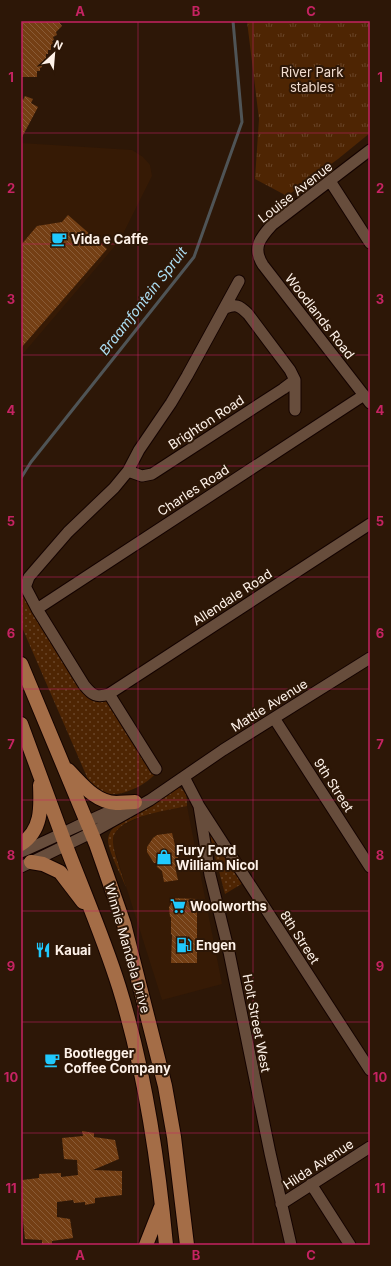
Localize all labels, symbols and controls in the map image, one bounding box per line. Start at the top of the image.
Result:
text: A [75,3,85,19]
text: B [192,3,201,19]
text: C [306,3,316,19]
north arrow [34,34,74,74]
text: N [52,37,65,53]
park label: River Park stables [281,64,343,95]
text: 1 [8,69,14,85]
text: 1 [377,69,383,85]
street label: Louise Avenue [255,158,335,226]
text: 2 [7,180,15,196]
text: 2 [376,180,384,196]
cafe icon: Vida e Caffe [50,230,68,248]
place label: Vida e Caffe [71,231,149,247]
water label: Braamfontein Spruit [95,243,190,358]
street label: Woodlands Road [282,270,358,362]
text: 3 [7,291,15,307]
text: 3 [376,291,384,307]
street label: Brighton Road [165,392,247,452]
text: 4 [7,402,16,418]
text: 4 [376,402,385,418]
street label: Charles Road [154,461,232,519]
text: 5 [7,513,15,529]
text: 5 [376,513,384,529]
street label: Allendale Road [189,565,275,629]
text: 6 [7,625,15,641]
text: 6 [376,625,384,641]
street label: Mattie Avenue [228,675,310,735]
text: 7 [7,736,15,752]
text: 7 [376,736,384,752]
street label: 9th Street [311,755,357,815]
place label: Fury Ford William Nicol [176,842,259,873]
text: 8 [7,847,15,863]
text: 8 [376,847,384,863]
shop icon: Fury Ford William Nicol [155,848,173,866]
street label: Winnie Mandela Drive [102,881,154,1015]
supermarket icon: Woolworths [169,897,187,915]
place label: Woolworths [190,898,267,914]
street label: 8th Street [277,907,323,967]
fuel station icon: Engen [175,936,193,954]
place label: Engen [196,937,236,953]
restaurant icon: Kauai [34,941,52,959]
place label: Kauai [55,942,91,958]
text: 9 [7,958,15,974]
text: 9 [376,958,384,974]
street label: Holt Street West [240,972,274,1074]
place label: Bootlegger Coffee Company [64,1045,171,1076]
cafe icon: Bootlegger Coffee Company [43,1051,61,1069]
text: 10 [4,1069,18,1085]
text: 10 [373,1069,387,1085]
street label: Hilda Avenue [280,1135,356,1193]
text: 11 [5,1180,17,1196]
text: 11 [374,1180,386,1196]
text: A [75,1247,85,1263]
text: B [192,1247,201,1263]
text: C [306,1247,316,1263]

